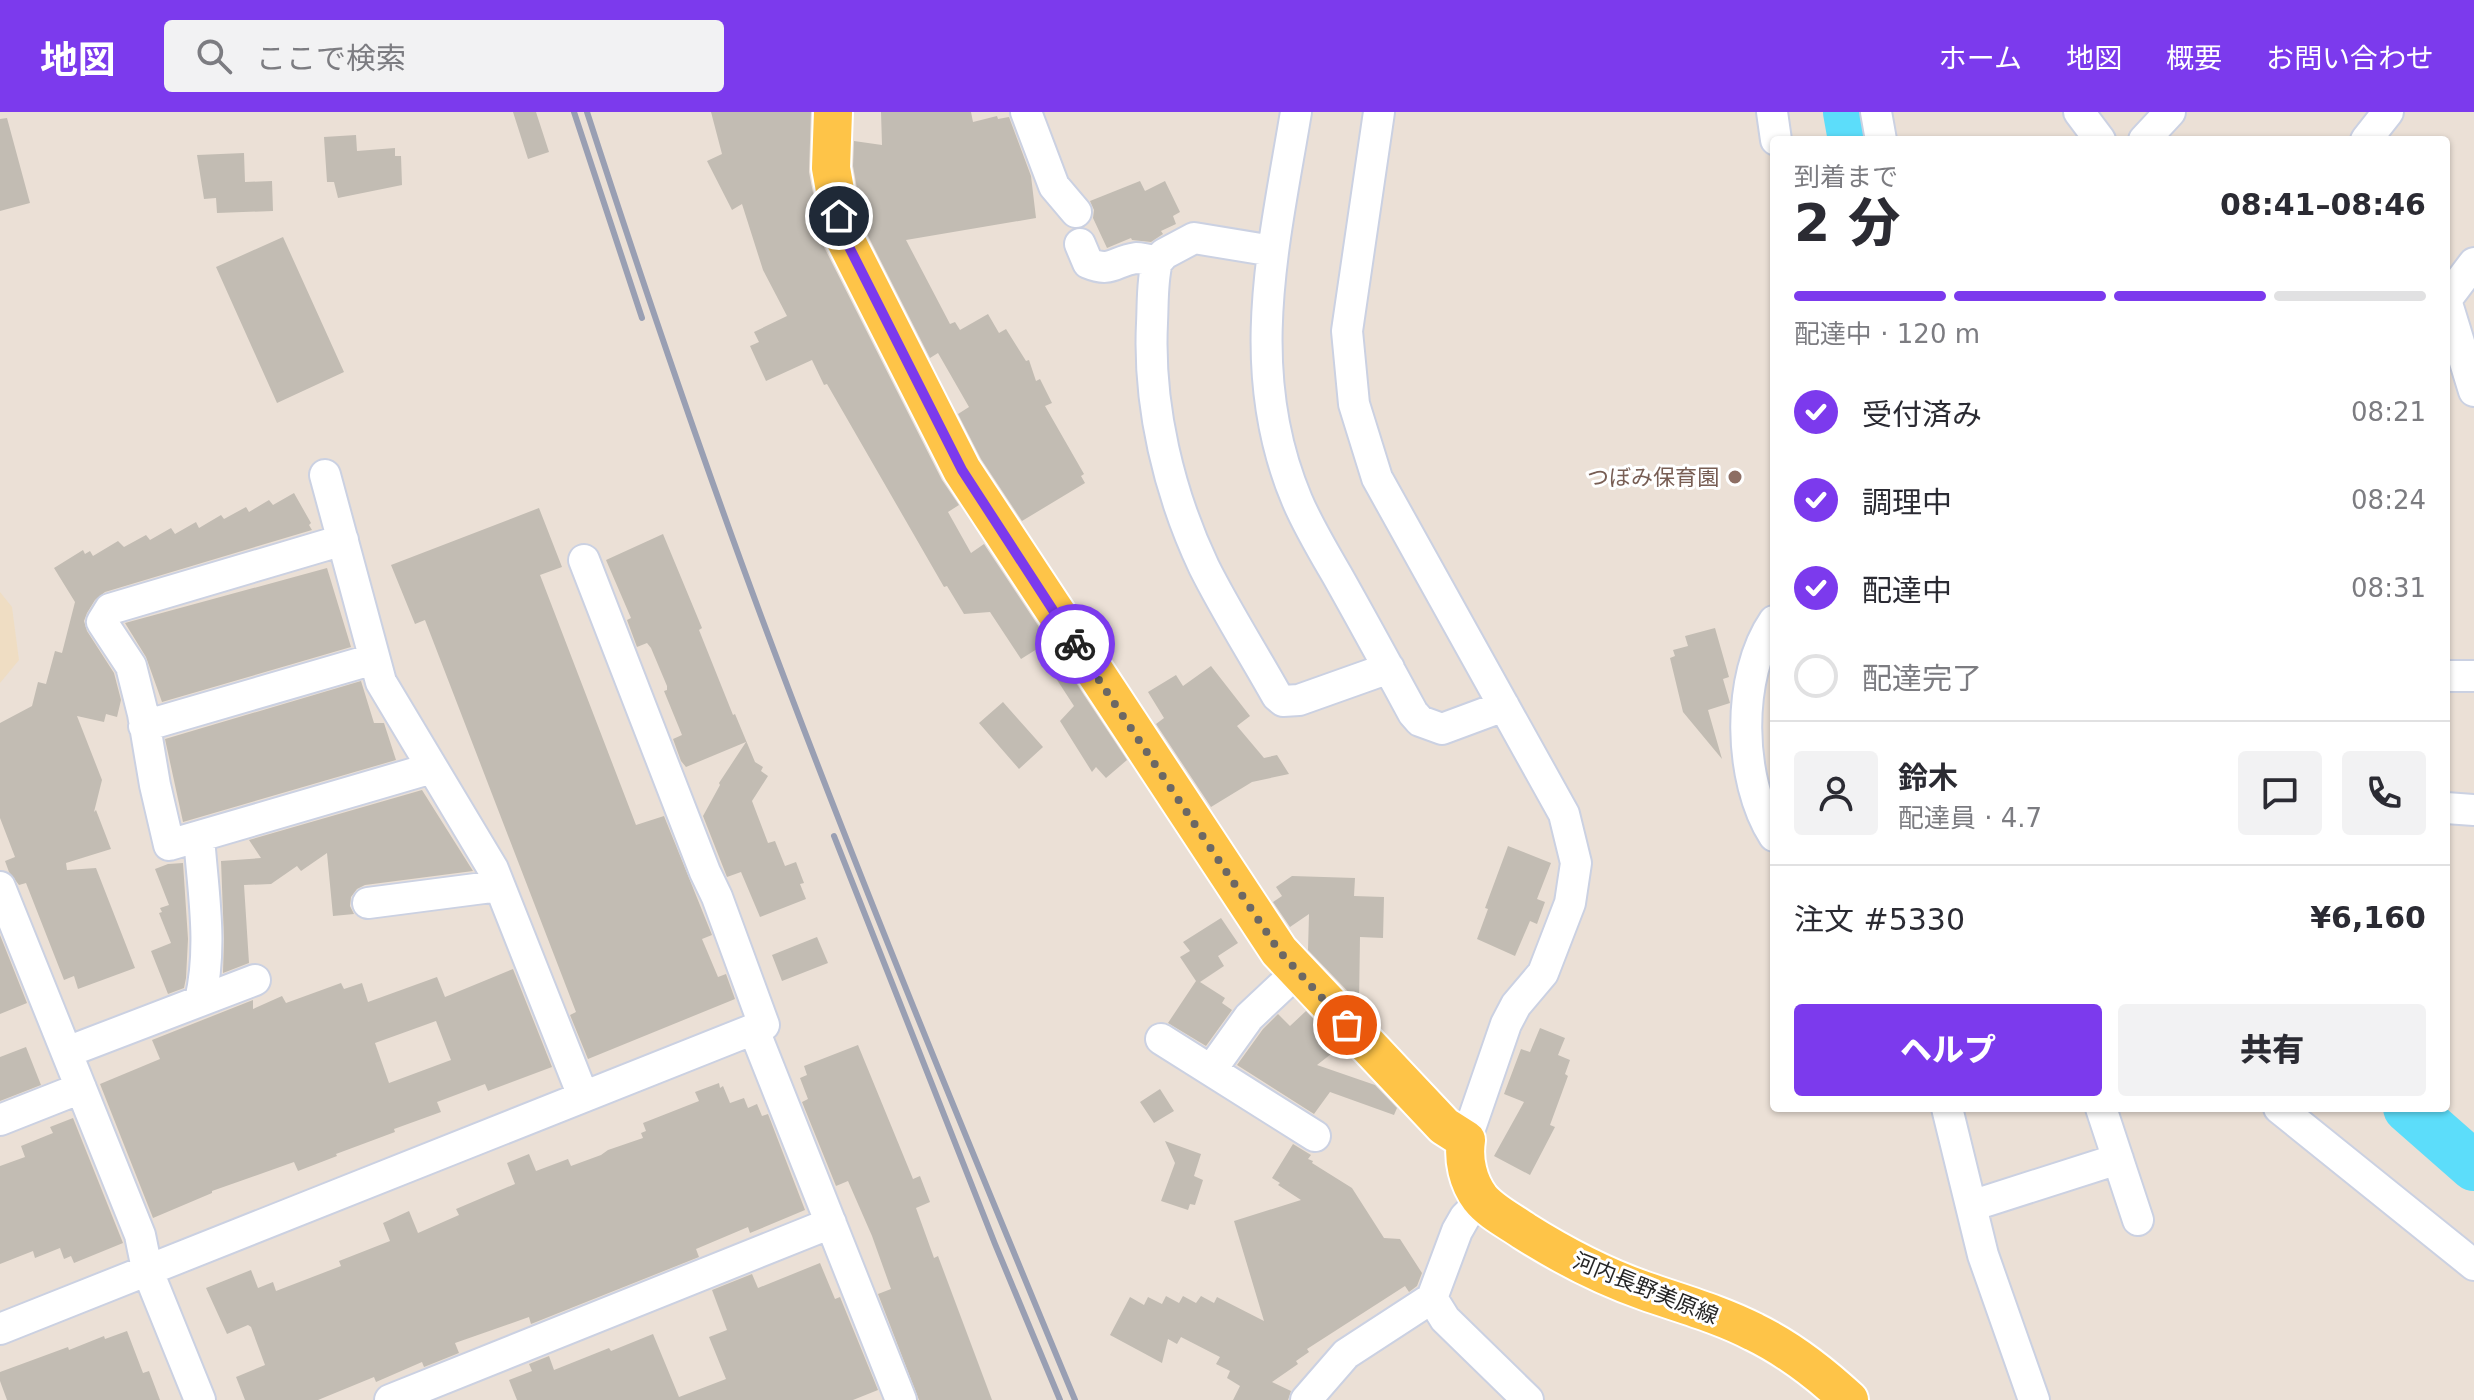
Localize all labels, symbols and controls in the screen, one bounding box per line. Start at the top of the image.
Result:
search box [164,20,724,92]
icon: search [192,34,236,78]
text: 地図 [40,38,116,82]
text: ここで検索 [256,41,406,76]
text: ホーム [1939,42,2022,75]
text: 地図 [2066,42,2122,75]
text: 概要 [2166,42,2222,75]
text: お問い合わせ [2266,42,2434,75]
text: 到着まで [1794,162,1898,192]
pin [805,182,873,250]
text: 08:41–08:46 [2220,187,2426,222]
text: 2 分 [1794,193,1900,253]
icon: home [817,194,861,238]
text: 配達中 · 120 m [1794,319,1980,349]
icon: check [1794,390,1838,434]
text: 受付済み [1862,397,1982,432]
text: 08:21 [2351,397,2426,427]
place label: つぼみ保育園 [1587,465,1719,490]
marker: つぼみ保育園 [1726,468,1744,486]
icon: check [1794,478,1838,522]
text: 調理中 [1862,485,1952,520]
text: 08:24 [2351,485,2426,515]
icon: check [1794,566,1838,610]
text: 配達中 [1862,573,1952,608]
text: 08:31 [2351,573,2426,603]
courier [1035,604,1115,684]
icon: bike [1053,622,1097,666]
text: 配達完了 [1862,661,1982,696]
button: person [1794,751,1878,835]
button: chat [2238,751,2322,835]
button: phone [2342,751,2426,835]
text: 鈴木 [1898,760,1958,795]
text: 配達員 · 4.7 [1898,803,2042,833]
text: ¥6,160 [2310,900,2426,935]
text: 注文 #5330 [1794,902,1965,937]
pin [1313,991,1381,1059]
icon: bag [1325,1003,1369,1047]
button: ヘルプ [1794,1004,2102,1096]
button: 共有 [2118,1004,2426,1096]
street label: 河内長野美原線 [1570,1248,1722,1329]

